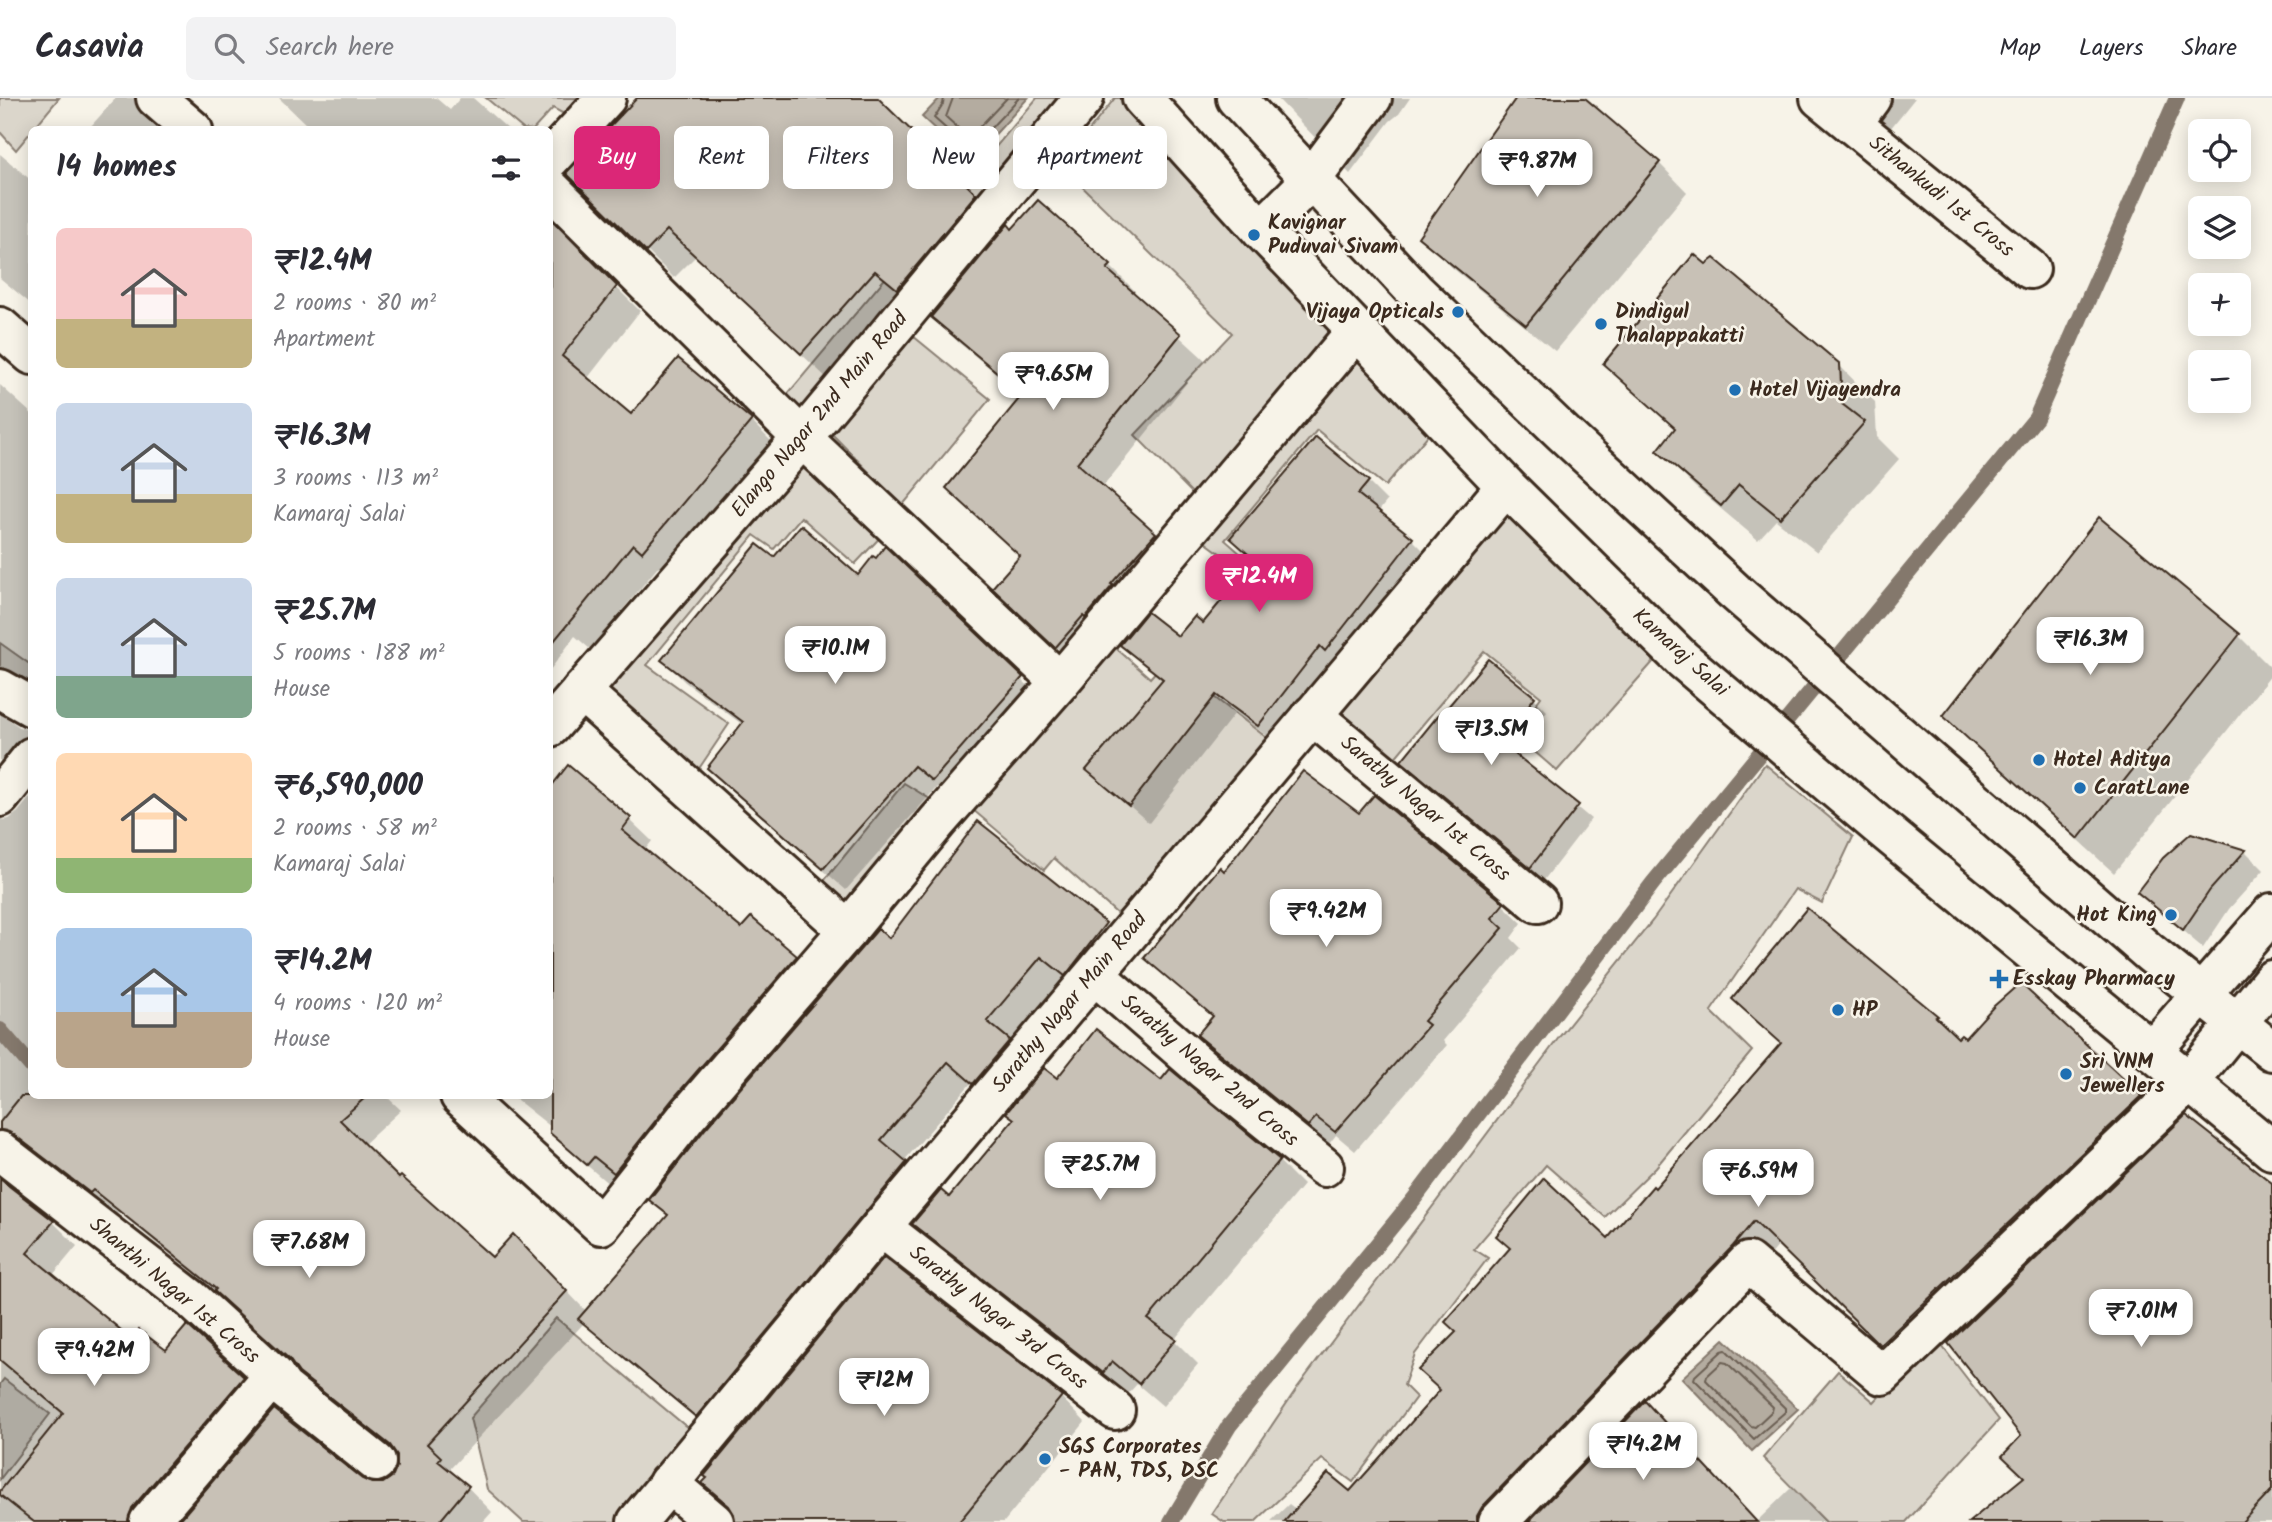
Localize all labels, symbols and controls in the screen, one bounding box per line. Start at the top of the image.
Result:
search box [186,17,676,80]
text: Casavia [35,22,144,75]
text: Search here [266,27,394,69]
icon: search [210,29,248,67]
text: Map [1999,29,2041,68]
text: Layers [2079,29,2143,68]
text: Share [2181,29,2237,68]
map controls [2188,119,2251,413]
button: locate [2188,119,2251,182]
chip: Buy [574,126,660,189]
chip: Rent [674,126,769,189]
chip: Filters [783,126,893,189]
chip: New [907,126,999,189]
chip: Apartment [1013,126,1167,189]
street label: Sithankudi 1st Cross [1861,128,2021,266]
pin: ₹9.87M [1480,140,1594,199]
text: 14 homes [56,144,177,192]
text: ₹9.87M [1498,144,1576,180]
icon: filters [487,149,525,187]
button: layers [2188,196,2251,259]
place label: Kavignar Puduvai Sivam [1268,207,1398,264]
marker: Kavignar Puduvai Sivam [1246,227,1262,243]
text: ₹12.4M [273,238,372,286]
icon: home [112,256,196,340]
button: + [2188,273,2251,336]
text: 2 rooms · 80 m² [273,286,436,322]
place label: Vijaya Opticals [1306,296,1444,329]
place label: Dindigul Thalappakatti [1615,296,1745,353]
street label: Elango Nagar 2nd Main Road [723,304,917,526]
marker: Vijaya Opticals [1450,304,1466,320]
marker: Dindigul Thalappakatti [1593,316,1609,332]
text: Apartment [273,322,375,358]
button: − [2188,350,2251,413]
pin: ₹9.65M [996,352,1110,412]
text: ₹9.65M [1014,357,1092,393]
place label: Hotel Vijayendra [1749,374,1901,407]
marker: Hotel Vijayendra [1727,382,1743,398]
text: ₹16.3M [273,413,371,461]
icon: home [112,431,196,515]
text: 3 rooms · 113 m² [273,461,438,497]
text: Kamaraj Salai [273,497,405,533]
pin: ₹12.4M [1202,554,1316,614]
text: ₹12.4M [1221,559,1297,595]
text: ₹25.7M [273,588,376,636]
street label: Kamaraj Salai [1624,600,1737,706]
icon: home [112,606,196,690]
pin: ₹16.3M [2033,618,2147,677]
text: ₹16.3M [2053,622,2127,658]
pin: ₹10.1M [778,626,892,686]
text: ₹10.1M [801,631,869,667]
text: 5 rooms · 188 m² [273,636,445,672]
text: House [273,672,330,708]
pin: ₹13.5M [1434,708,1548,767]
text: ₹13.5M [1454,712,1528,748]
street label: Sarathy Nagar 1st Cross [1333,728,1518,890]
place label: Hotel Aditya [2053,744,2171,777]
marker: Hotel Aditya [2031,752,2047,768]
text: ₹6,590,000 [273,763,423,811]
place label: CaratLane [2094,772,2190,805]
marker: CaratLane [2072,780,2088,796]
icon: home [112,781,196,865]
text: 2 rooms · 58 m² [273,811,437,847]
text: Kamaraj Salai [273,847,405,883]
pin: ₹9.42M [1269,890,1383,949]
text: ₹9.42M [1286,894,1366,930]
place label: Hot King [2076,899,2157,932]
street label: Sarathy Nagar Main Road [984,905,1156,1101]
marker: Hot King [2163,907,2179,923]
text: ₹14.2M [273,938,372,986]
icon: home [112,956,196,1040]
place label: Esskay Pharmacy [2013,963,2175,996]
marker: Esskay Pharmacy [1991,971,2007,987]
text: 4 rooms · 120 m² [273,986,442,1022]
street label: Sarathy Nagar 2nd Cross [1113,986,1305,1156]
place label: HP [1852,994,1879,1027]
marker: HP [1830,1002,1846,1018]
text: House [273,1022,330,1058]
place label: Sri VNM Jewellers [2080,1046,2165,1103]
marker: Sri VNM Jewellers [2058,1066,2074,1082]
pin: ₹25.7M [1043,1142,1157,1202]
text: ₹25.7M [1061,1147,1139,1183]
pin: ₹6.59M [1701,1150,1815,1209]
text: ₹6.59M [1719,1154,1797,1190]
street label: Shanthi Nagar 1st Cross [81,1209,267,1373]
pin: ₹7.68M [252,1220,366,1280]
text: ₹7.68M [269,1225,349,1261]
street label: Sarathy Nagar 3rd Cross [901,1237,1095,1399]
pin: ₹7.01M [2084,1290,2198,1349]
text: ₹7.01M [2105,1294,2177,1330]
pin: ₹9.42M [37,1328,151,1388]
text: ₹9.42M [54,1333,134,1369]
pin: ₹12M [843,1358,925,1418]
text: ₹12M [855,1363,913,1399]
pin: ₹14.2M [1586,1422,1700,1482]
text: ₹14.2M [1605,1427,1681,1463]
place label: SGS Corporates - PAN, TDS, DSC [1059,1431,1219,1488]
marker: SGS Corporates - PAN, TDS, DSC [1037,1451,1053,1467]

